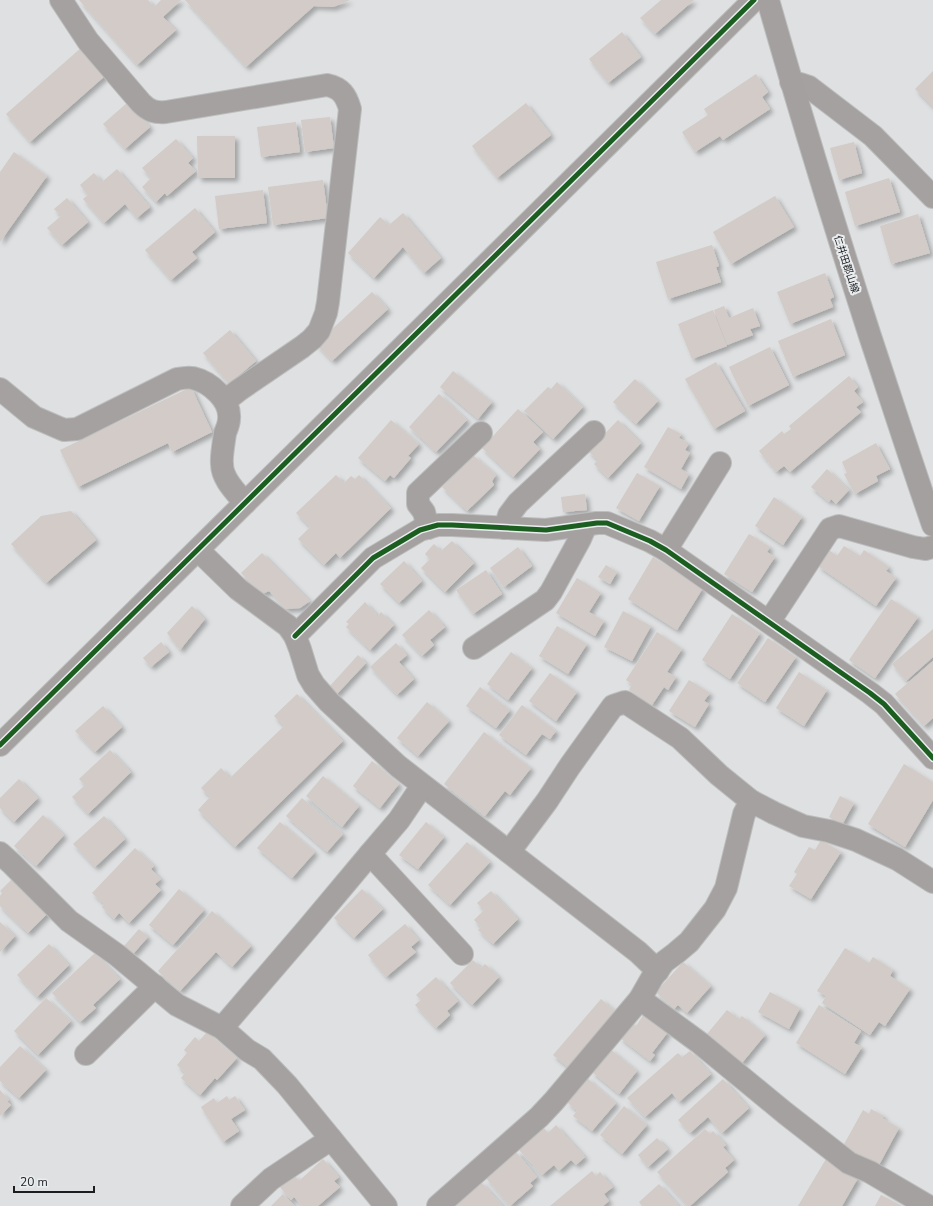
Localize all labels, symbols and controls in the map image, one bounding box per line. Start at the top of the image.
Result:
street label: 仁井田郡山線 [830,234,862,295]
scale bar [14,1168,94,1194]
text: 20 m [20,1174,48,1190]

